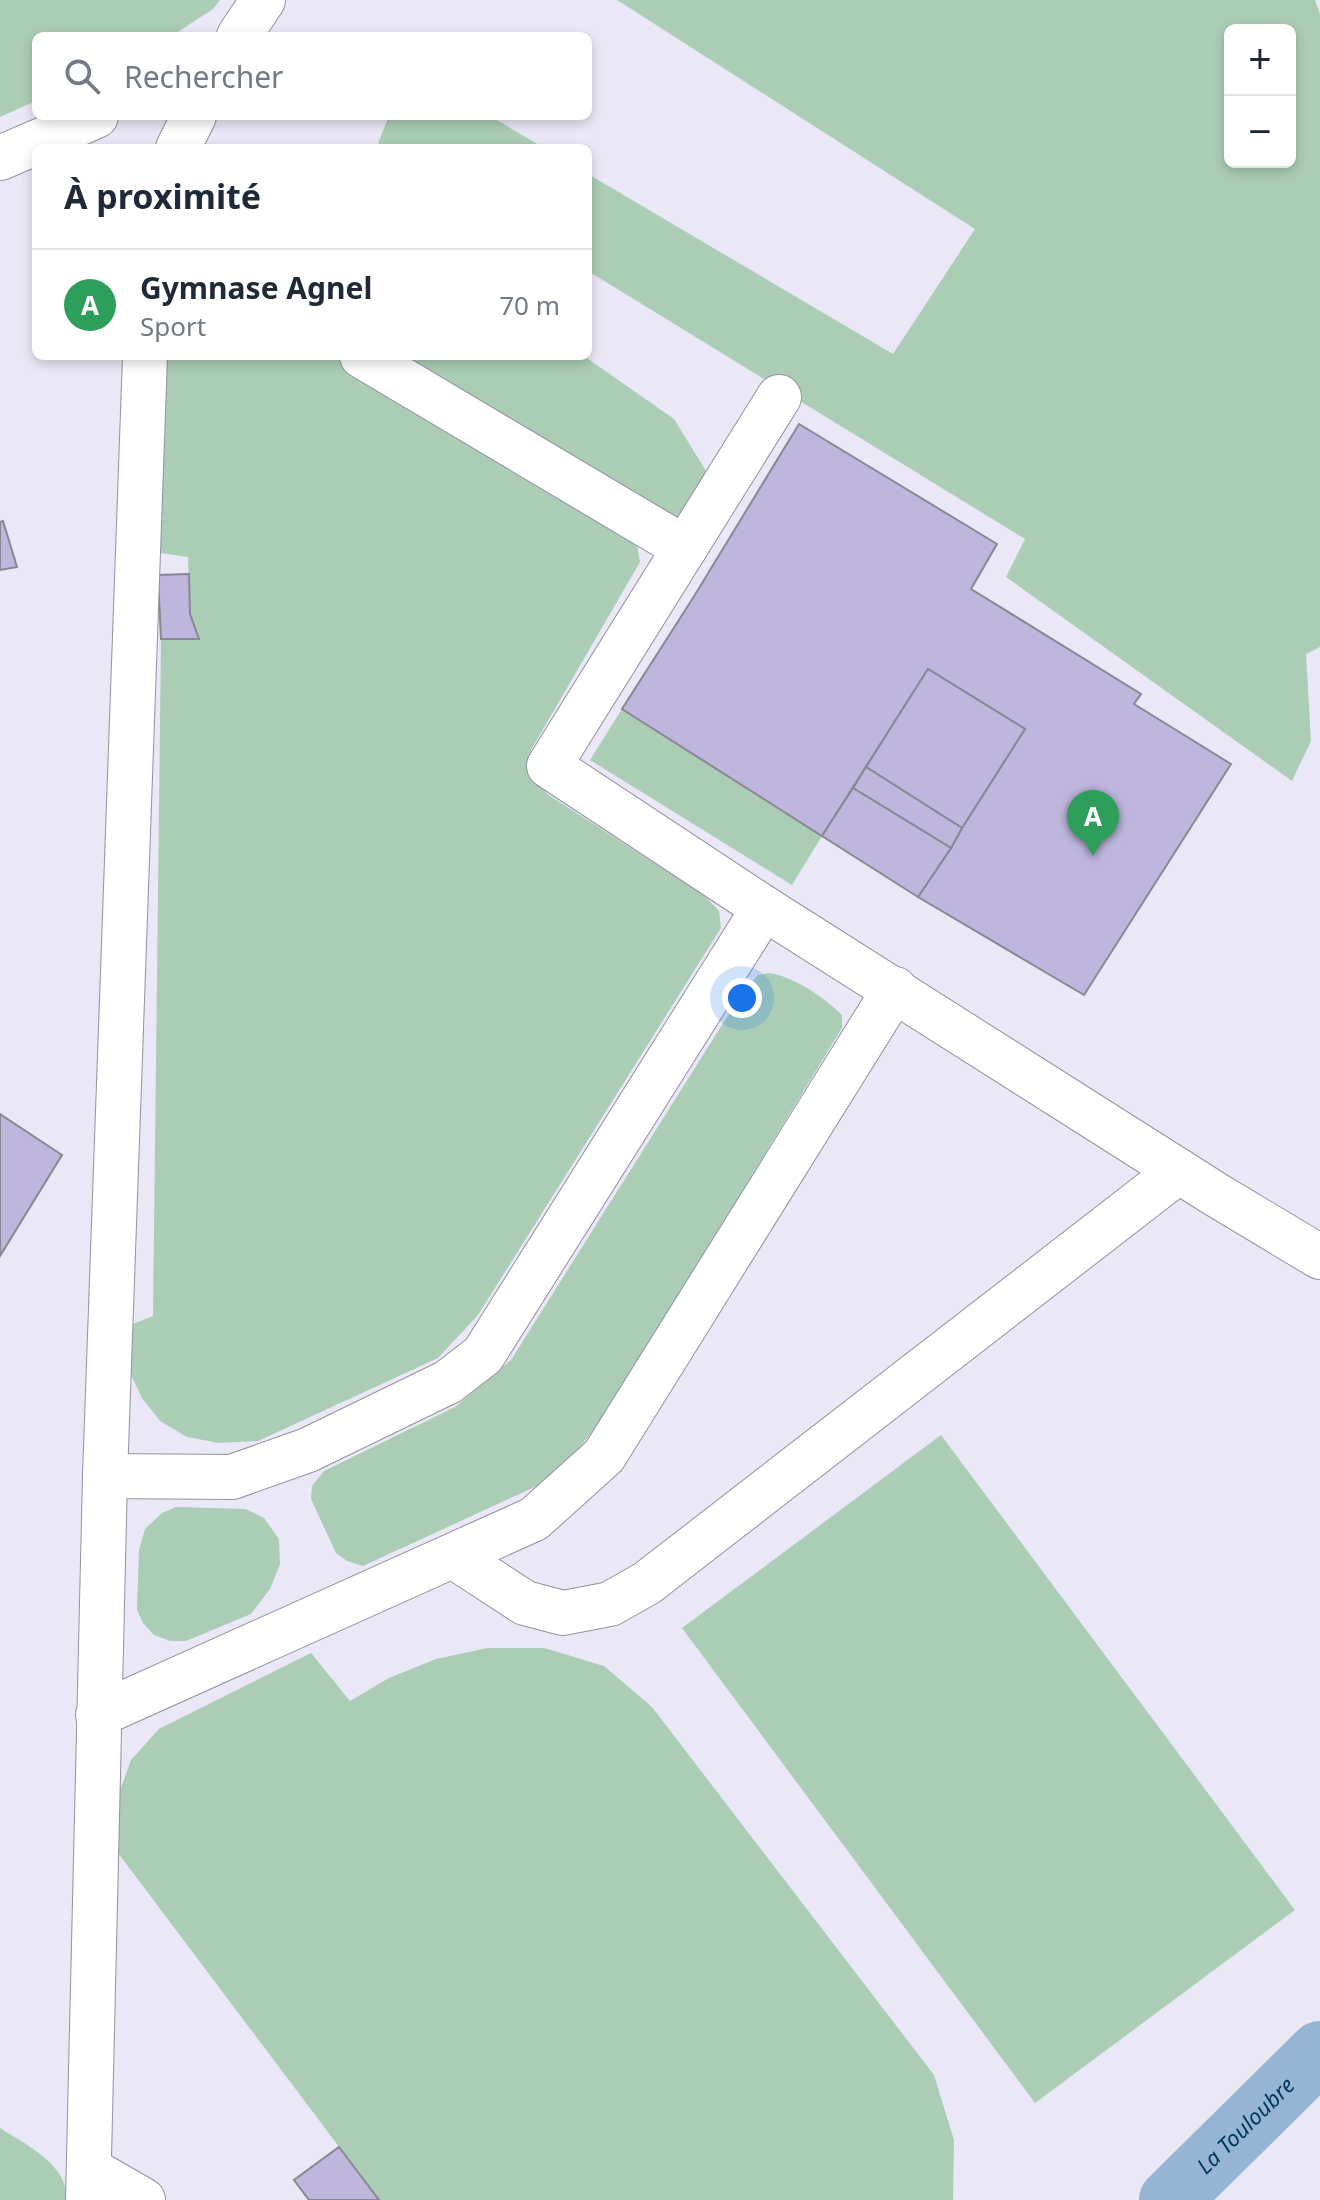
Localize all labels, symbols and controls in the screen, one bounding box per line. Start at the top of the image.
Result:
map controls [1224,24,1296,168]
button: + [1224,24,1296,96]
search box [32,32,592,120]
icon: search [60,54,104,98]
text: Rechercher [124,56,283,97]
button: − [1224,96,1296,168]
text: À proximité [64,173,261,219]
text: Gymnase Agnel [140,267,372,308]
text: A [81,287,99,323]
text: 70 m [499,287,560,323]
text: Sport [140,308,206,344]
pin: A [1067,790,1119,856]
your location [722,978,762,1018]
water label: La Touloubre [1189,2070,1300,2180]

